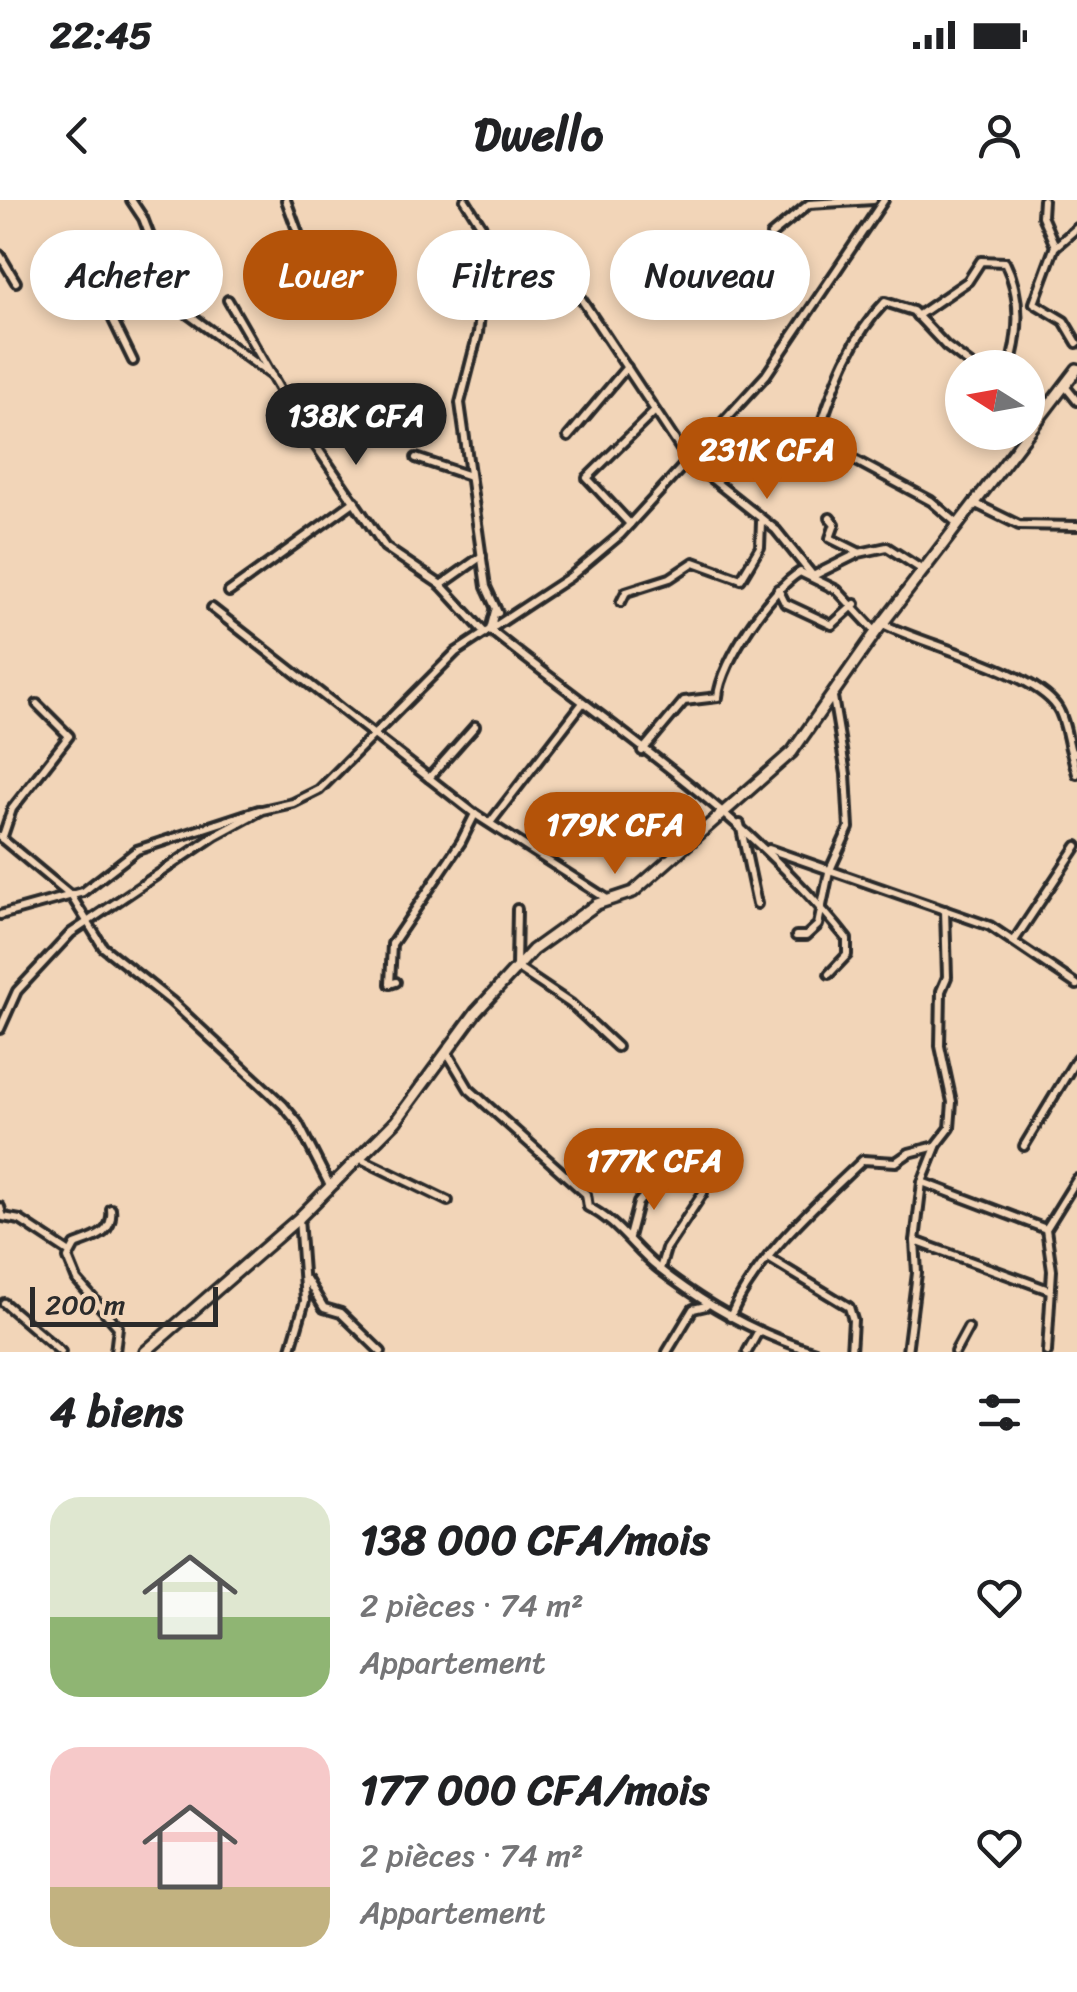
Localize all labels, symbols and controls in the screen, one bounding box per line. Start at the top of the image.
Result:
text: 22:45 [50,2,152,69]
text: Dwello [474,95,603,175]
icon: back [50,108,105,163]
icon: person [972,108,1027,163]
chip: Acheter [30,230,223,320]
chip: Louer [243,230,397,320]
chip: Filtres [417,230,590,320]
chip: Nouveau [610,230,810,320]
north arrow [945,350,1045,450]
map controls [945,350,1045,450]
pin: 138K CFA [253,383,459,468]
text: 138K CFA [288,387,424,444]
pin: 231K CFA [664,417,870,502]
text: 231K CFA [699,421,835,478]
pin: 179K CFA [512,792,718,877]
text: 179K CFA [546,796,684,853]
pin: 177K CFA [551,1128,757,1213]
text: 177K CFA [586,1132,722,1189]
text: 200 m [45,1280,125,1329]
scale bar [30,1282,218,1326]
text: 4 biens [50,1375,183,1449]
icon: filters [972,1385,1027,1440]
text: 138 000 CFA/mois [360,1503,710,1577]
icon: home [130,1537,250,1657]
icon: heart [972,1570,1027,1625]
text: 2 pièces · 74 m² [360,1577,583,1634]
text: Appartement [360,1634,546,1691]
text: 177 000 CFA/mois [360,1753,709,1827]
icon: home [130,1787,250,1907]
icon: heart [972,1820,1027,1875]
text: 2 pièces · 74 m² [360,1827,583,1884]
text: Appartement [360,1884,546,1941]

